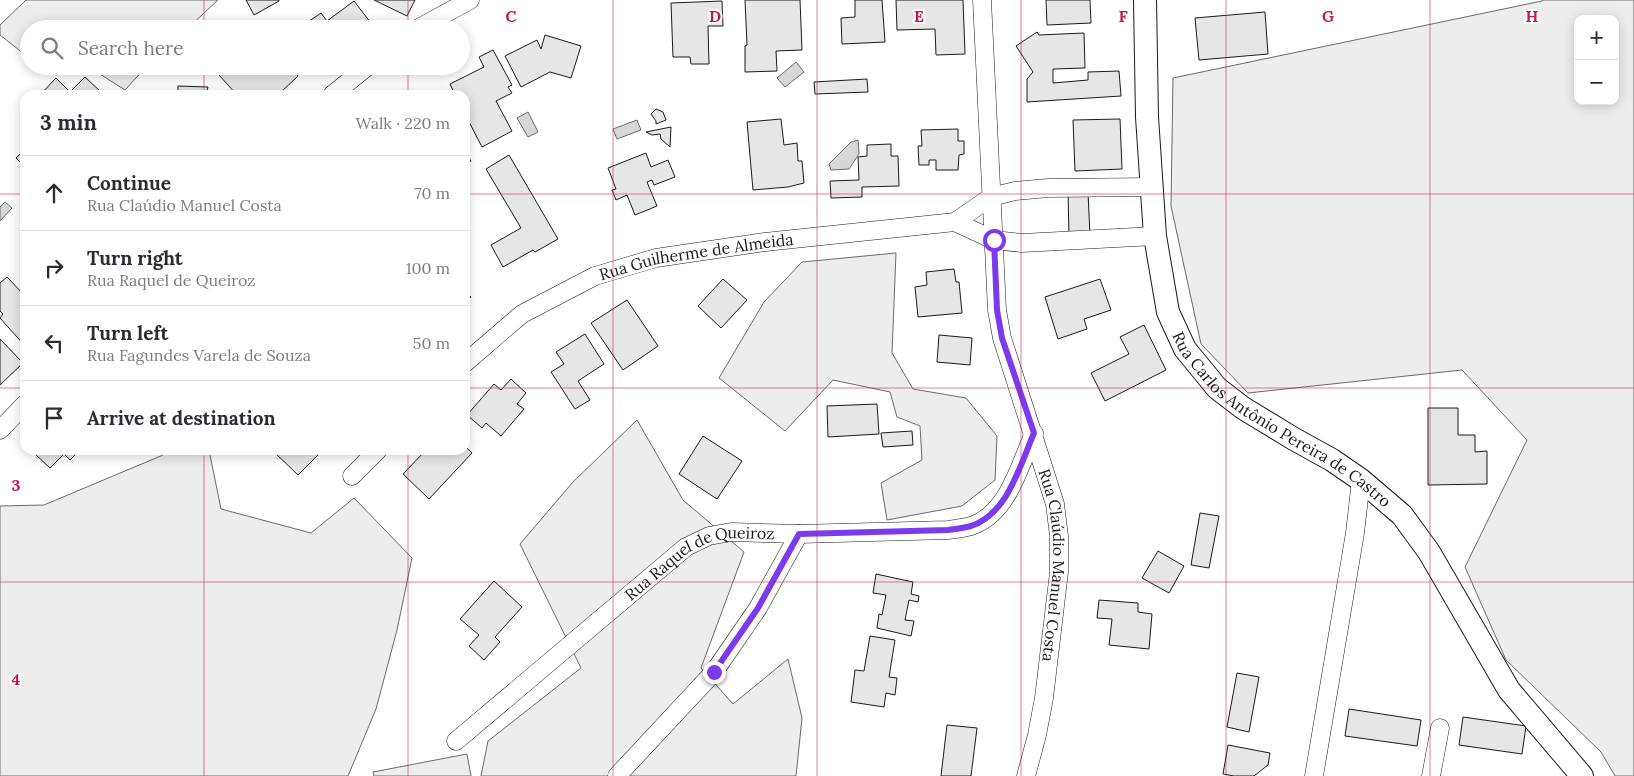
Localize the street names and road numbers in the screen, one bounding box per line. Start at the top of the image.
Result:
street label: Rua Guilherme de Almeida [597,229,794,284]
street label: Rua Carlos Antônio Pereira de Castro [1168,328,1395,511]
street label: Rua Claúdio Manuel Costa [1034,466,1069,663]
street label: Rua Raquel de Queiroz [620,522,775,604]

